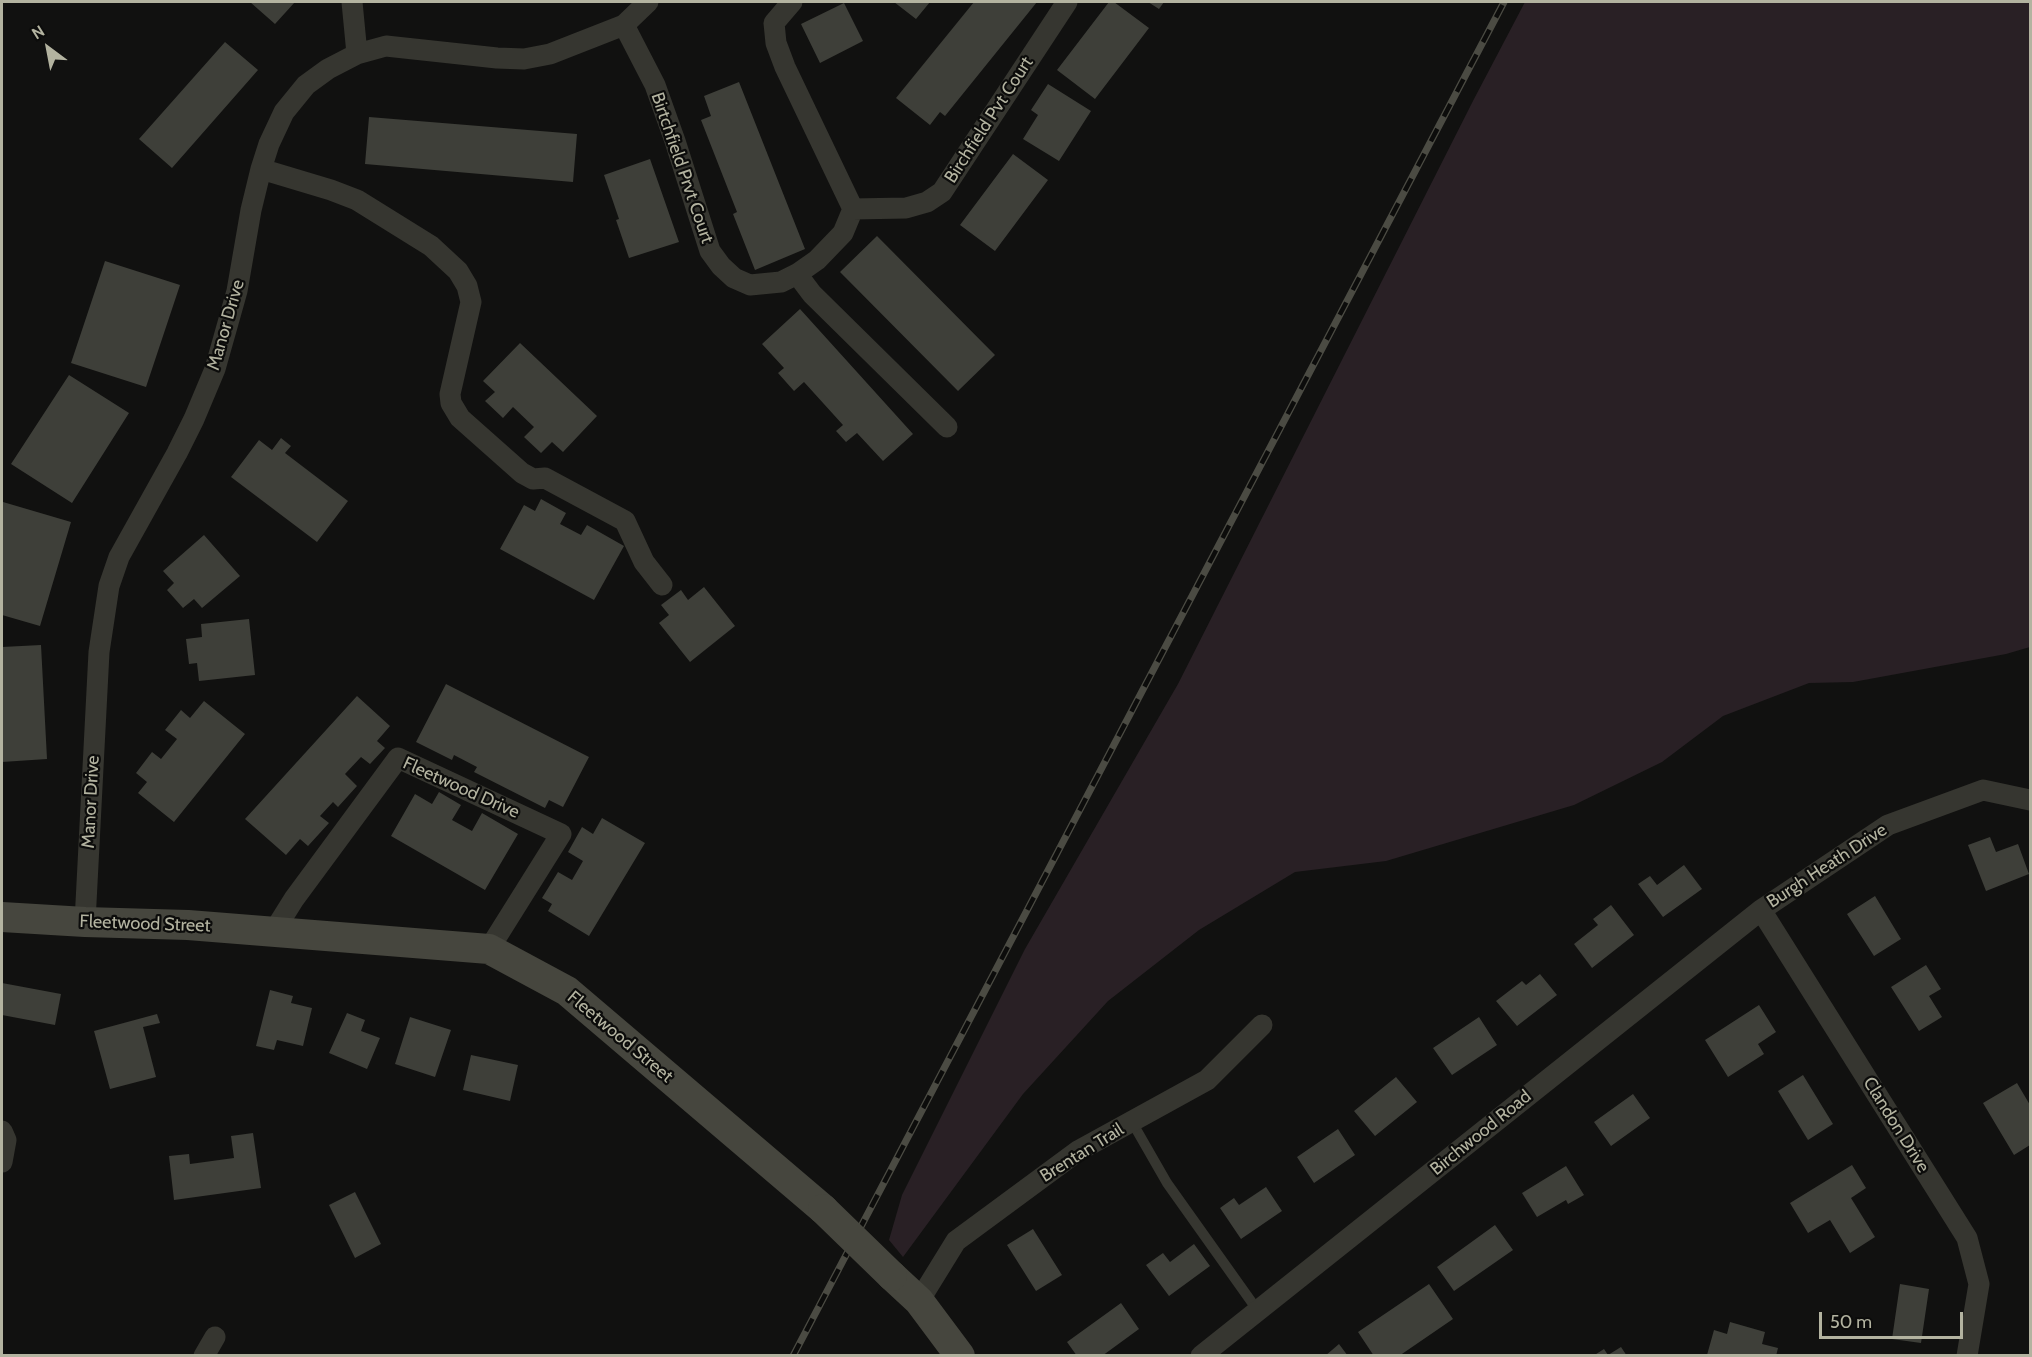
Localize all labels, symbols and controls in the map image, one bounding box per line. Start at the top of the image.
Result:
north arrow [18,18,78,78]
text: N [28,21,48,43]
street label: Birchfield Pvt Court [940,53,1038,187]
street label: Birtchfield Prvt Court [646,90,718,246]
street label: Manor Drive [203,277,249,373]
street label: Fleetwood Drive [399,753,523,823]
street label: Manor Drive [78,755,104,849]
street label: Burgh Heath Drive [1763,819,1891,913]
street label: Fleetwood Street [79,911,211,937]
street label: Fleetwood Street [563,987,677,1087]
street label: Clandon Drive [1858,1073,1934,1177]
street label: Birchwood Road [1426,1086,1536,1180]
street label: Brentan Trail [1036,1119,1128,1187]
scale bar [1822,1300,1966,1338]
text: 50 m [1830,1311,1872,1333]

